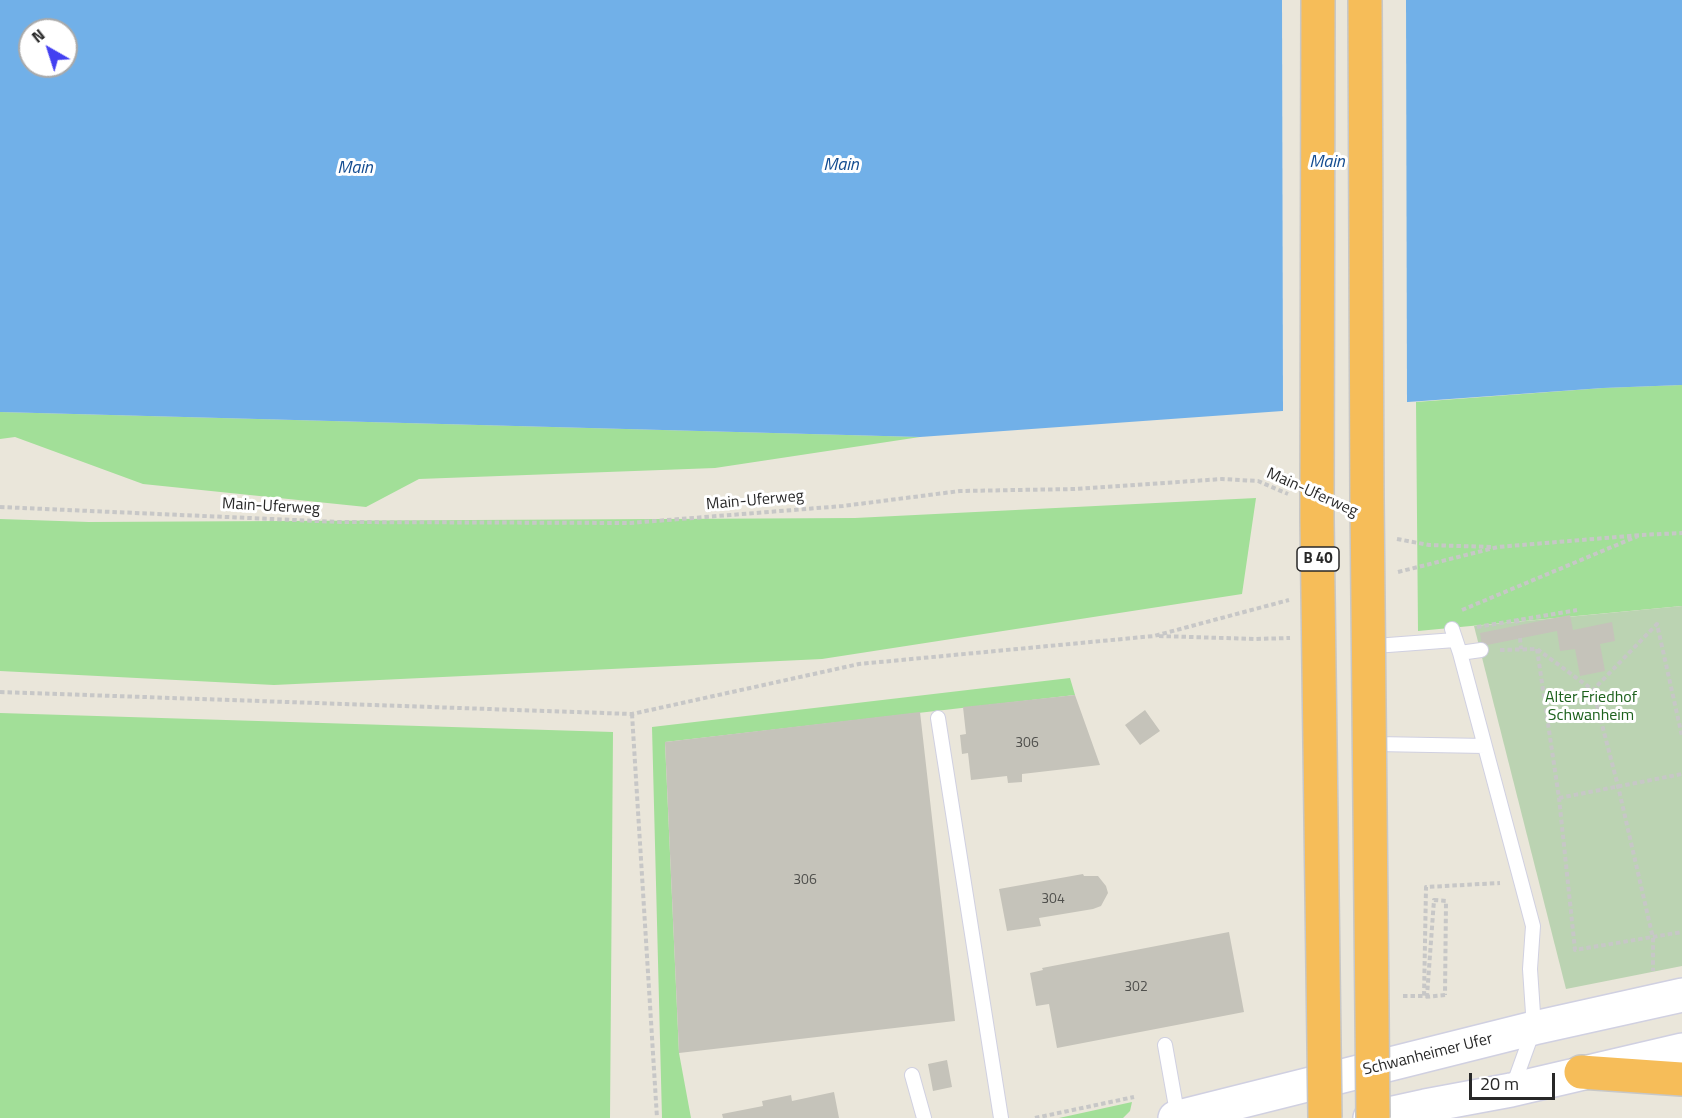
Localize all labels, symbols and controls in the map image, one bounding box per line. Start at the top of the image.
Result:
north arrow [18,18,78,78]
text: N [26,23,50,48]
water label: Main [1309,152,1345,174]
water label: Main [823,155,859,177]
water label: Main [337,158,373,180]
street label: Main-Uferweg [1263,464,1361,522]
street label: Main-Uferweg [705,487,805,515]
street label: Main-Uferweg [222,495,320,519]
road number: B 40 [1297,547,1339,571]
park label: Alter Friedhof Schwanheim [1545,688,1637,726]
house number: 306 [1015,736,1039,752]
house number: 306 [793,873,817,889]
house number: 304 [1041,892,1065,908]
house number: 302 [1124,980,1148,996]
street label: Schwanheimer Ufer [1361,1030,1495,1080]
scale bar [1472,1061,1558,1099]
text: 20 m [1480,1070,1519,1097]

